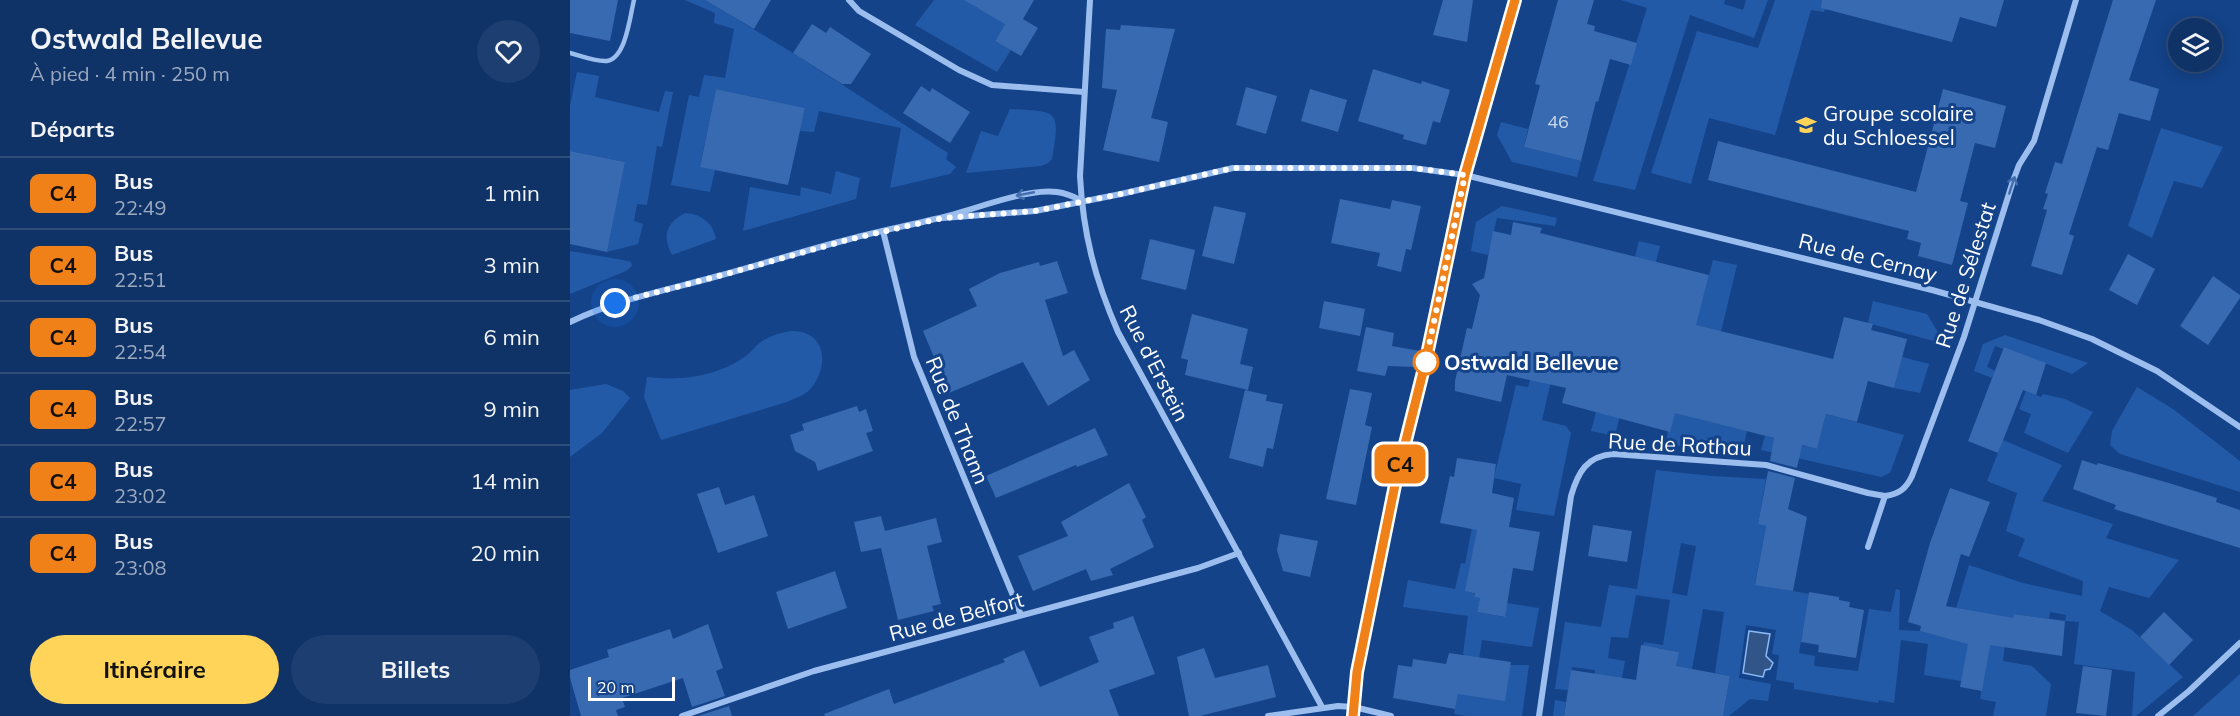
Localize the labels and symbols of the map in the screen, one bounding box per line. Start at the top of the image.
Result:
place label: Groupe scolaire du Schloessel [1823,100,1974,150]
house number: 46 [1547,110,1569,133]
school or university icon: Groupe scolaire du Schloessel [1794,113,1818,137]
one-way arrow [2007,176,2018,195]
one-way arrow [1015,189,1035,200]
street label: Rue de Sélestat [1929,199,2001,351]
street label: Rue de Cernay [1796,227,1940,287]
your location [600,288,630,318]
street label: Rue d'Erstein [1115,301,1195,425]
marker: Ostwald Bellevue [1413,349,1439,375]
place label: Ostwald Bellevue [1444,349,1618,375]
street label: Rue de Thann [921,352,995,488]
street label: Rue de Rothau [1608,427,1752,461]
line badge: C4 [1373,444,1427,484]
street label: Rue de Belfort [886,586,1026,646]
scale bar [588,674,675,702]

